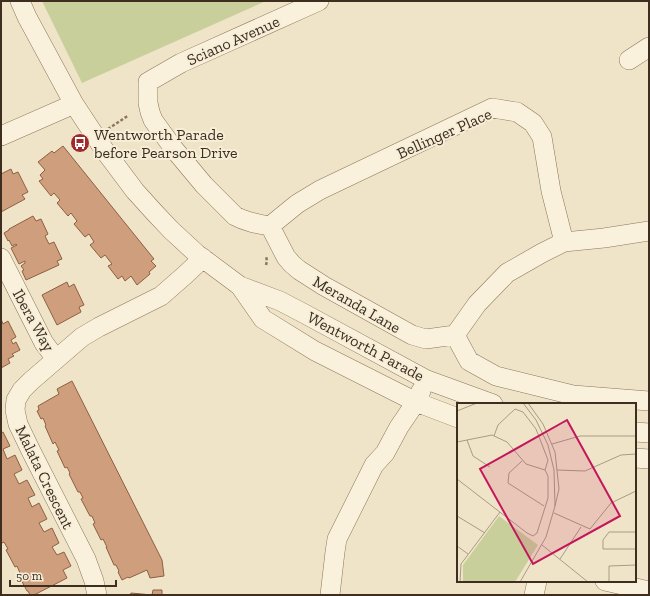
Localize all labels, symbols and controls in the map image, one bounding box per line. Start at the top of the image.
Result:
street label: Sciano Avenue [184,12,282,69]
street label: Bellinger Place [394,104,495,163]
place label: Wentworth Parade before Pearson Drive [93,125,238,162]
bus stop icon: Wentworth Parade before Pearson Drive [69,132,91,154]
street label: Meranda Lane [309,272,404,337]
street label: Ibera Way [9,286,59,356]
street label: Wentworth Parade [304,308,428,385]
inset map [457,403,636,582]
street label: Malata Crescent [11,422,78,532]
scale bar [10,562,116,588]
text: 50 m [16,569,43,583]

